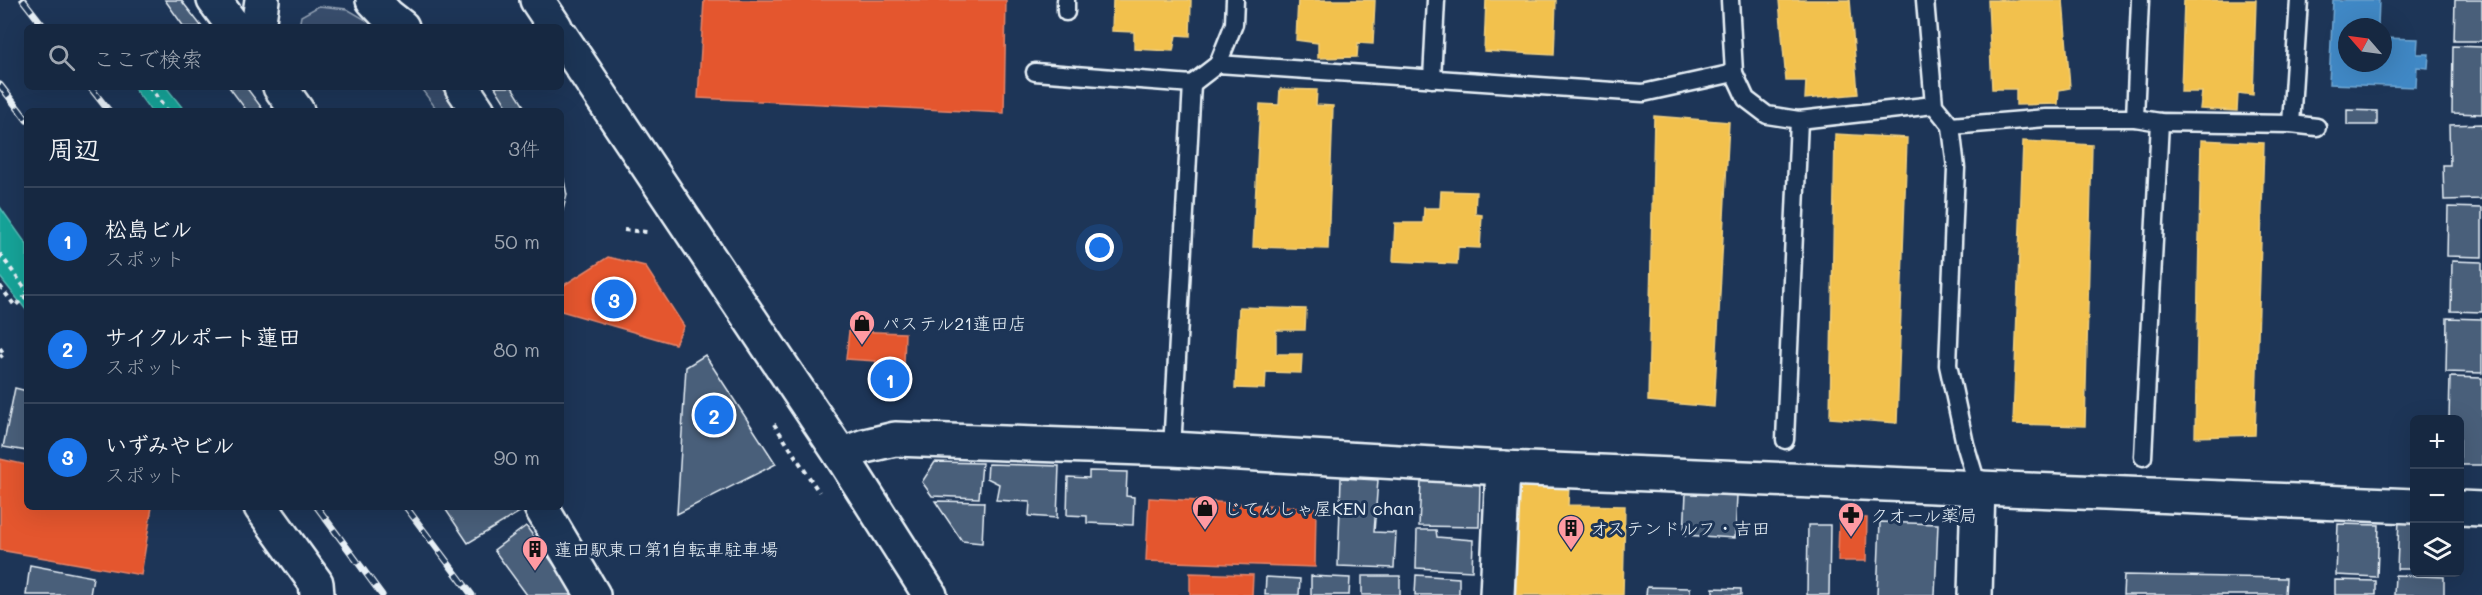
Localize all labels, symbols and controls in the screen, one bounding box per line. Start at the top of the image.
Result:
north arrow [2338,18,2392,72]
search box [24,24,564,90]
icon: search [45,41,78,74]
text: ここで検索 [93,44,203,73]
text: 周辺 [48,132,100,166]
text: 3件 [508,135,540,161]
text: 松島ビル [105,214,193,243]
text: 1 [63,228,72,254]
text: 50 m [494,228,540,254]
your location [1085,233,1114,262]
text: スポット [105,245,185,271]
pin: 3 [594,276,634,322]
shop icon: パステル21蓮田店 [847,308,877,346]
place label: パステル21蓮田店 [882,311,1026,335]
text: サイクルポート蓮田 [105,322,300,351]
text: 2 [62,336,73,362]
text: 80 m [493,336,540,362]
text: スポット [105,353,185,379]
pin: 1 [870,356,910,401]
pin: 2 [694,392,734,438]
map controls [2410,415,2464,577]
button: + [2410,415,2464,469]
text: いずみやビル [105,430,235,459]
text: 3 [62,444,74,470]
text: 90 m [494,444,540,470]
text: スポット [105,461,185,487]
button: − [2410,469,2464,523]
shop icon: じてんしゃ屋KEN chan [1190,493,1220,531]
place label: じてんしゃ屋KEN chan [1224,496,1414,520]
pharmacy icon: クオール薬局 [1836,500,1866,538]
place label: クオール薬局 [1870,503,1977,527]
building icon: オステンドルフ・吉田 [1556,513,1586,551]
place label: オステンドルフ・吉田 [1590,516,1770,540]
button: layers [2410,523,2464,577]
building icon: 蓮田駅東口第1自転車駐車場 [520,534,550,572]
place label: 蓮田駅東口第1自転車駐車場 [554,537,778,561]

